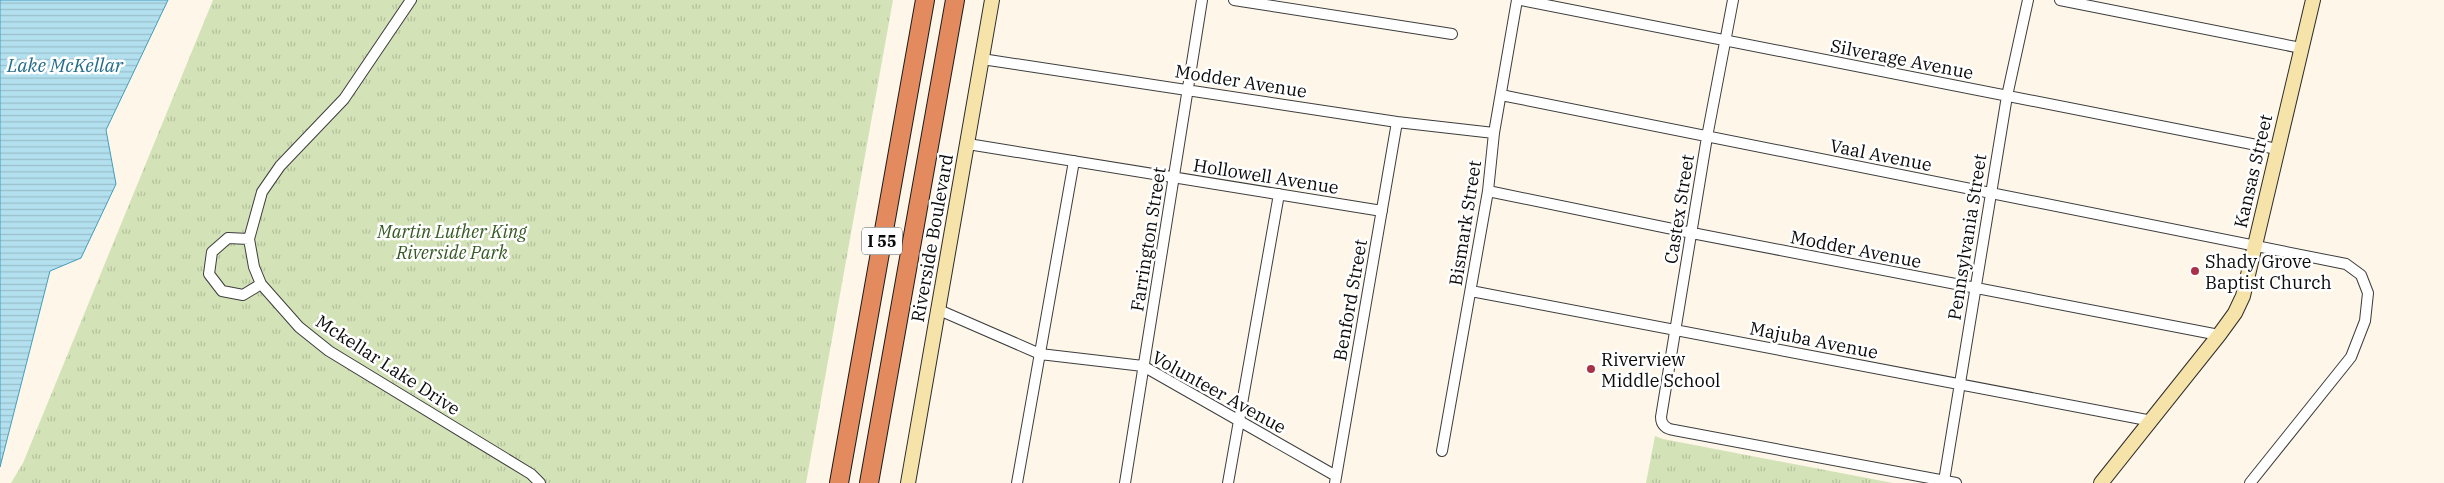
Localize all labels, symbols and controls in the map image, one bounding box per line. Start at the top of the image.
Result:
street label: Silverage Avenue [1829,34,1975,84]
water label: Lake McKellar [6,53,124,77]
street label: Modder Avenue [1174,59,1308,103]
street label: Kansas Street [2229,112,2277,230]
street label: Vaal Avenue [1828,134,1934,176]
street label: Riverside Boulevard [906,152,958,324]
street label: Pennsylvania Street [1942,152,1992,322]
street label: Hollowell Avenue [1192,153,1340,199]
street label: Castex Street [1659,153,1699,265]
street label: Bismark Street [1444,159,1486,287]
street label: Farrington Street [1125,165,1171,313]
park label: Martin Luther King Riverside Park [376,220,527,264]
street label: Modder Avenue [1789,225,1923,273]
road number: I 55 [862,228,902,255]
street label: Benford Street [1328,237,1372,363]
place label: Shady Grove Baptist Church [2205,250,2332,294]
marker: Shady Grove Baptist Church [2189,265,2201,277]
street label: Mckellar Lake Drive [311,310,465,420]
street label: Majuba Avenue [1748,316,1880,364]
street label: Volunteer Avenue [1148,346,1290,438]
place label: Riverview Middle School [1601,348,1720,392]
marker: Riverview Middle School [1585,363,1597,375]

